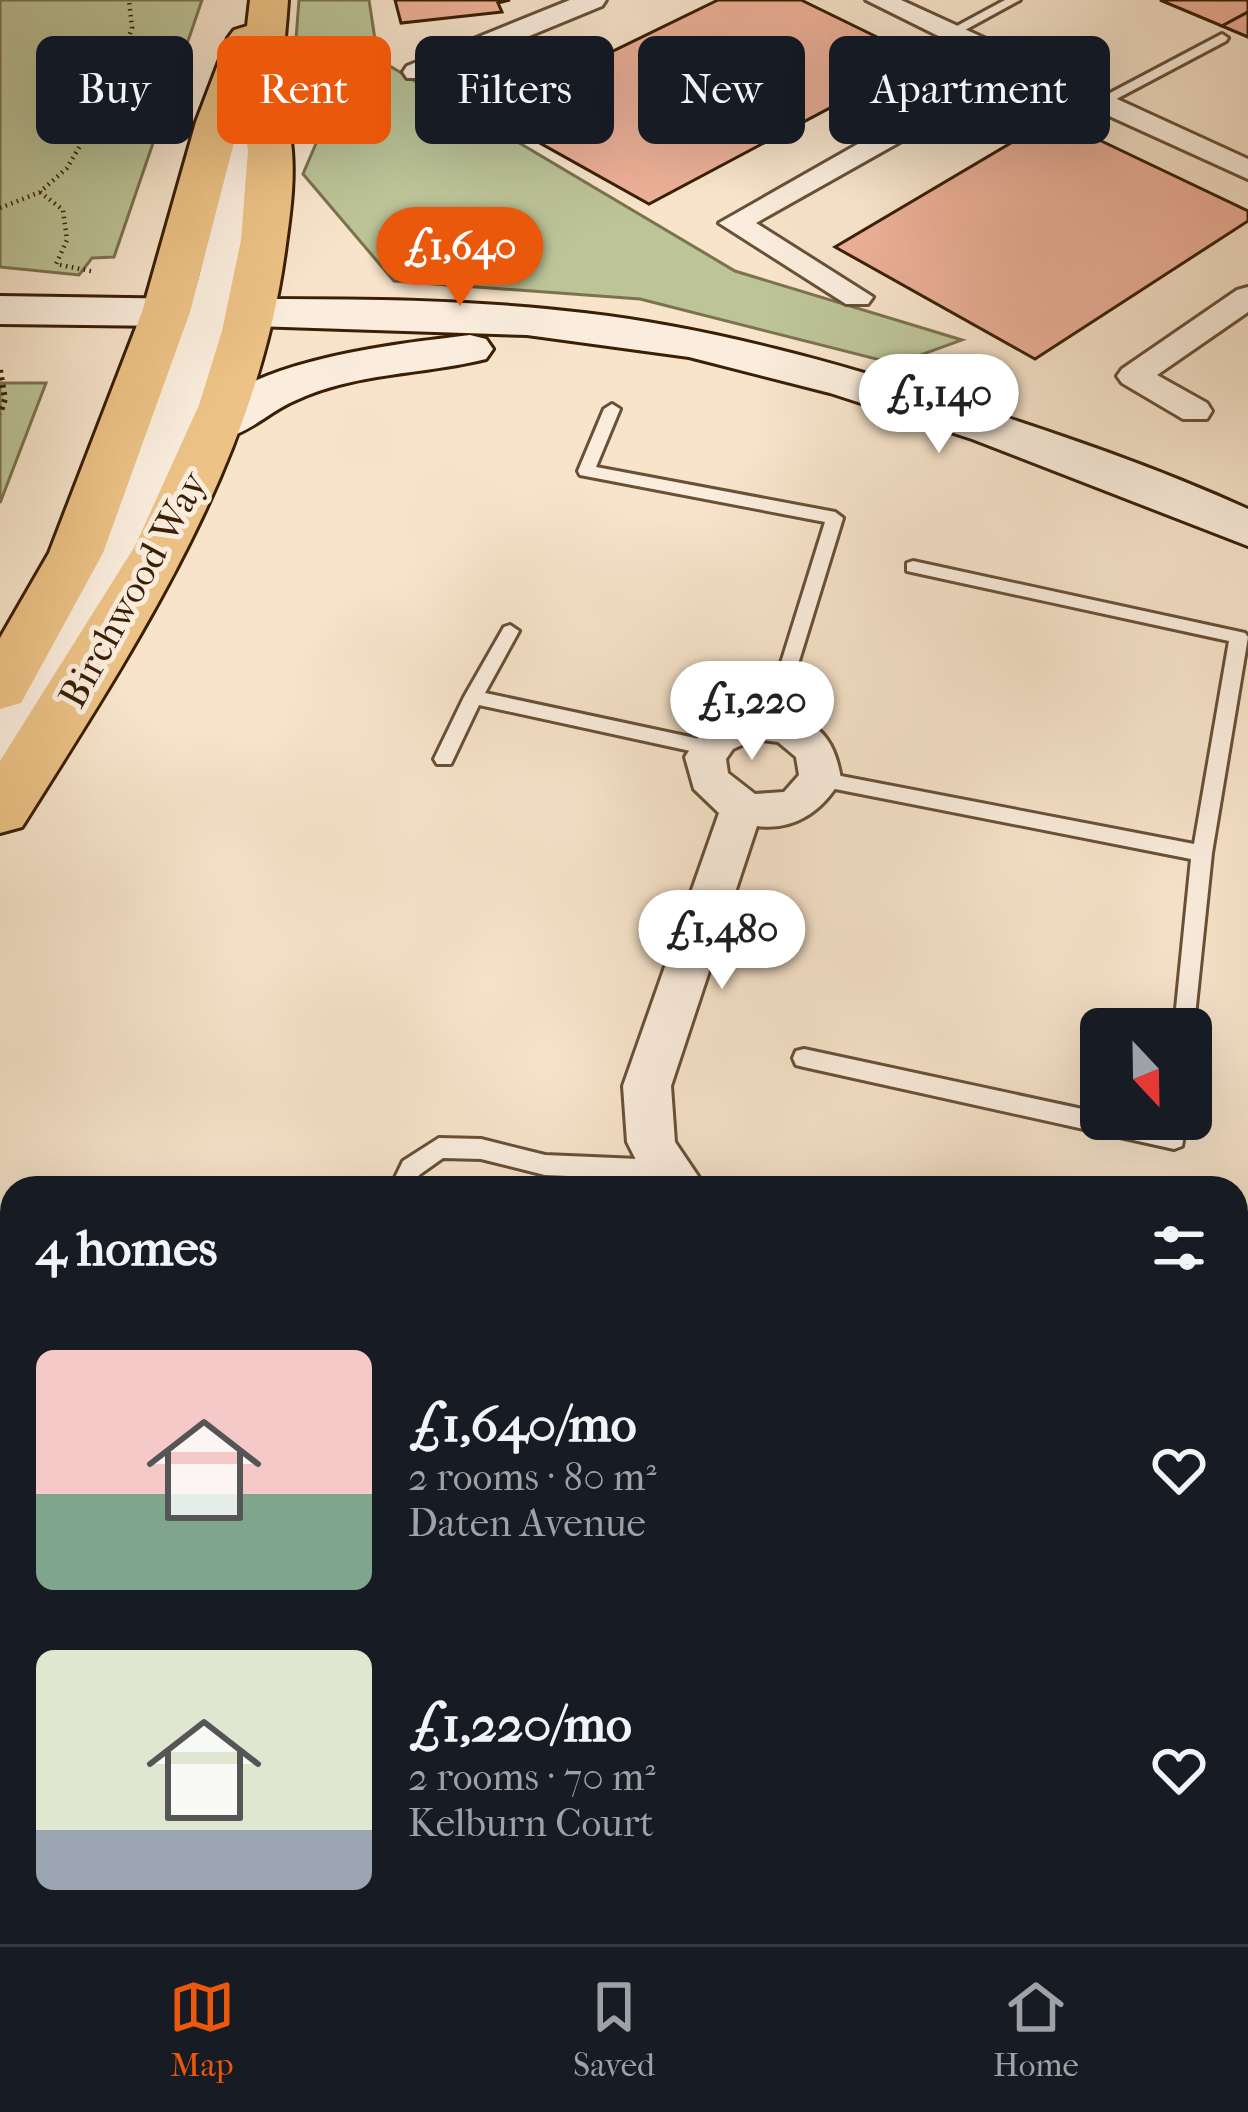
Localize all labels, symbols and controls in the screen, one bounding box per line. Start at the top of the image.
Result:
chip: Buy [36,36,193,144]
chip: Rent [217,36,391,144]
chip: Filters [415,36,614,144]
chip: New [638,36,805,144]
chip: Apartment [829,36,1110,144]
pin: £1,640 [362,207,558,309]
text: £1,640 [403,223,517,269]
pin: £1,140 [841,354,1037,456]
text: £1,140 [886,370,992,416]
street label: Birchwood Way [49,462,217,716]
pin: £1,220 [654,661,850,763]
text: £1,220 [697,677,807,723]
pin: £1,480 [624,890,820,992]
text: £1,480 [665,906,779,952]
north arrow [1080,1008,1212,1140]
map controls [1080,1008,1212,1140]
icon: filters [1146,1215,1212,1281]
text: 4 homes [36,1218,217,1278]
text: £1,640/mo [408,1394,637,1454]
icon: home [132,1398,276,1542]
icon: heart [1146,1437,1212,1503]
text: 2 rooms · 80 m² [408,1454,656,1500]
text: Daten Avenue [408,1500,646,1546]
text: £1,220/mo [408,1694,632,1754]
icon: home [132,1698,276,1842]
icon: heart [1146,1737,1212,1803]
text: 2 rooms · 70 m² [408,1754,656,1800]
text: Kelburn Court [408,1800,654,1846]
tab: Map [169,1974,235,2085]
tab: Saved [573,1974,655,2085]
tab: Home [993,1974,1079,2085]

